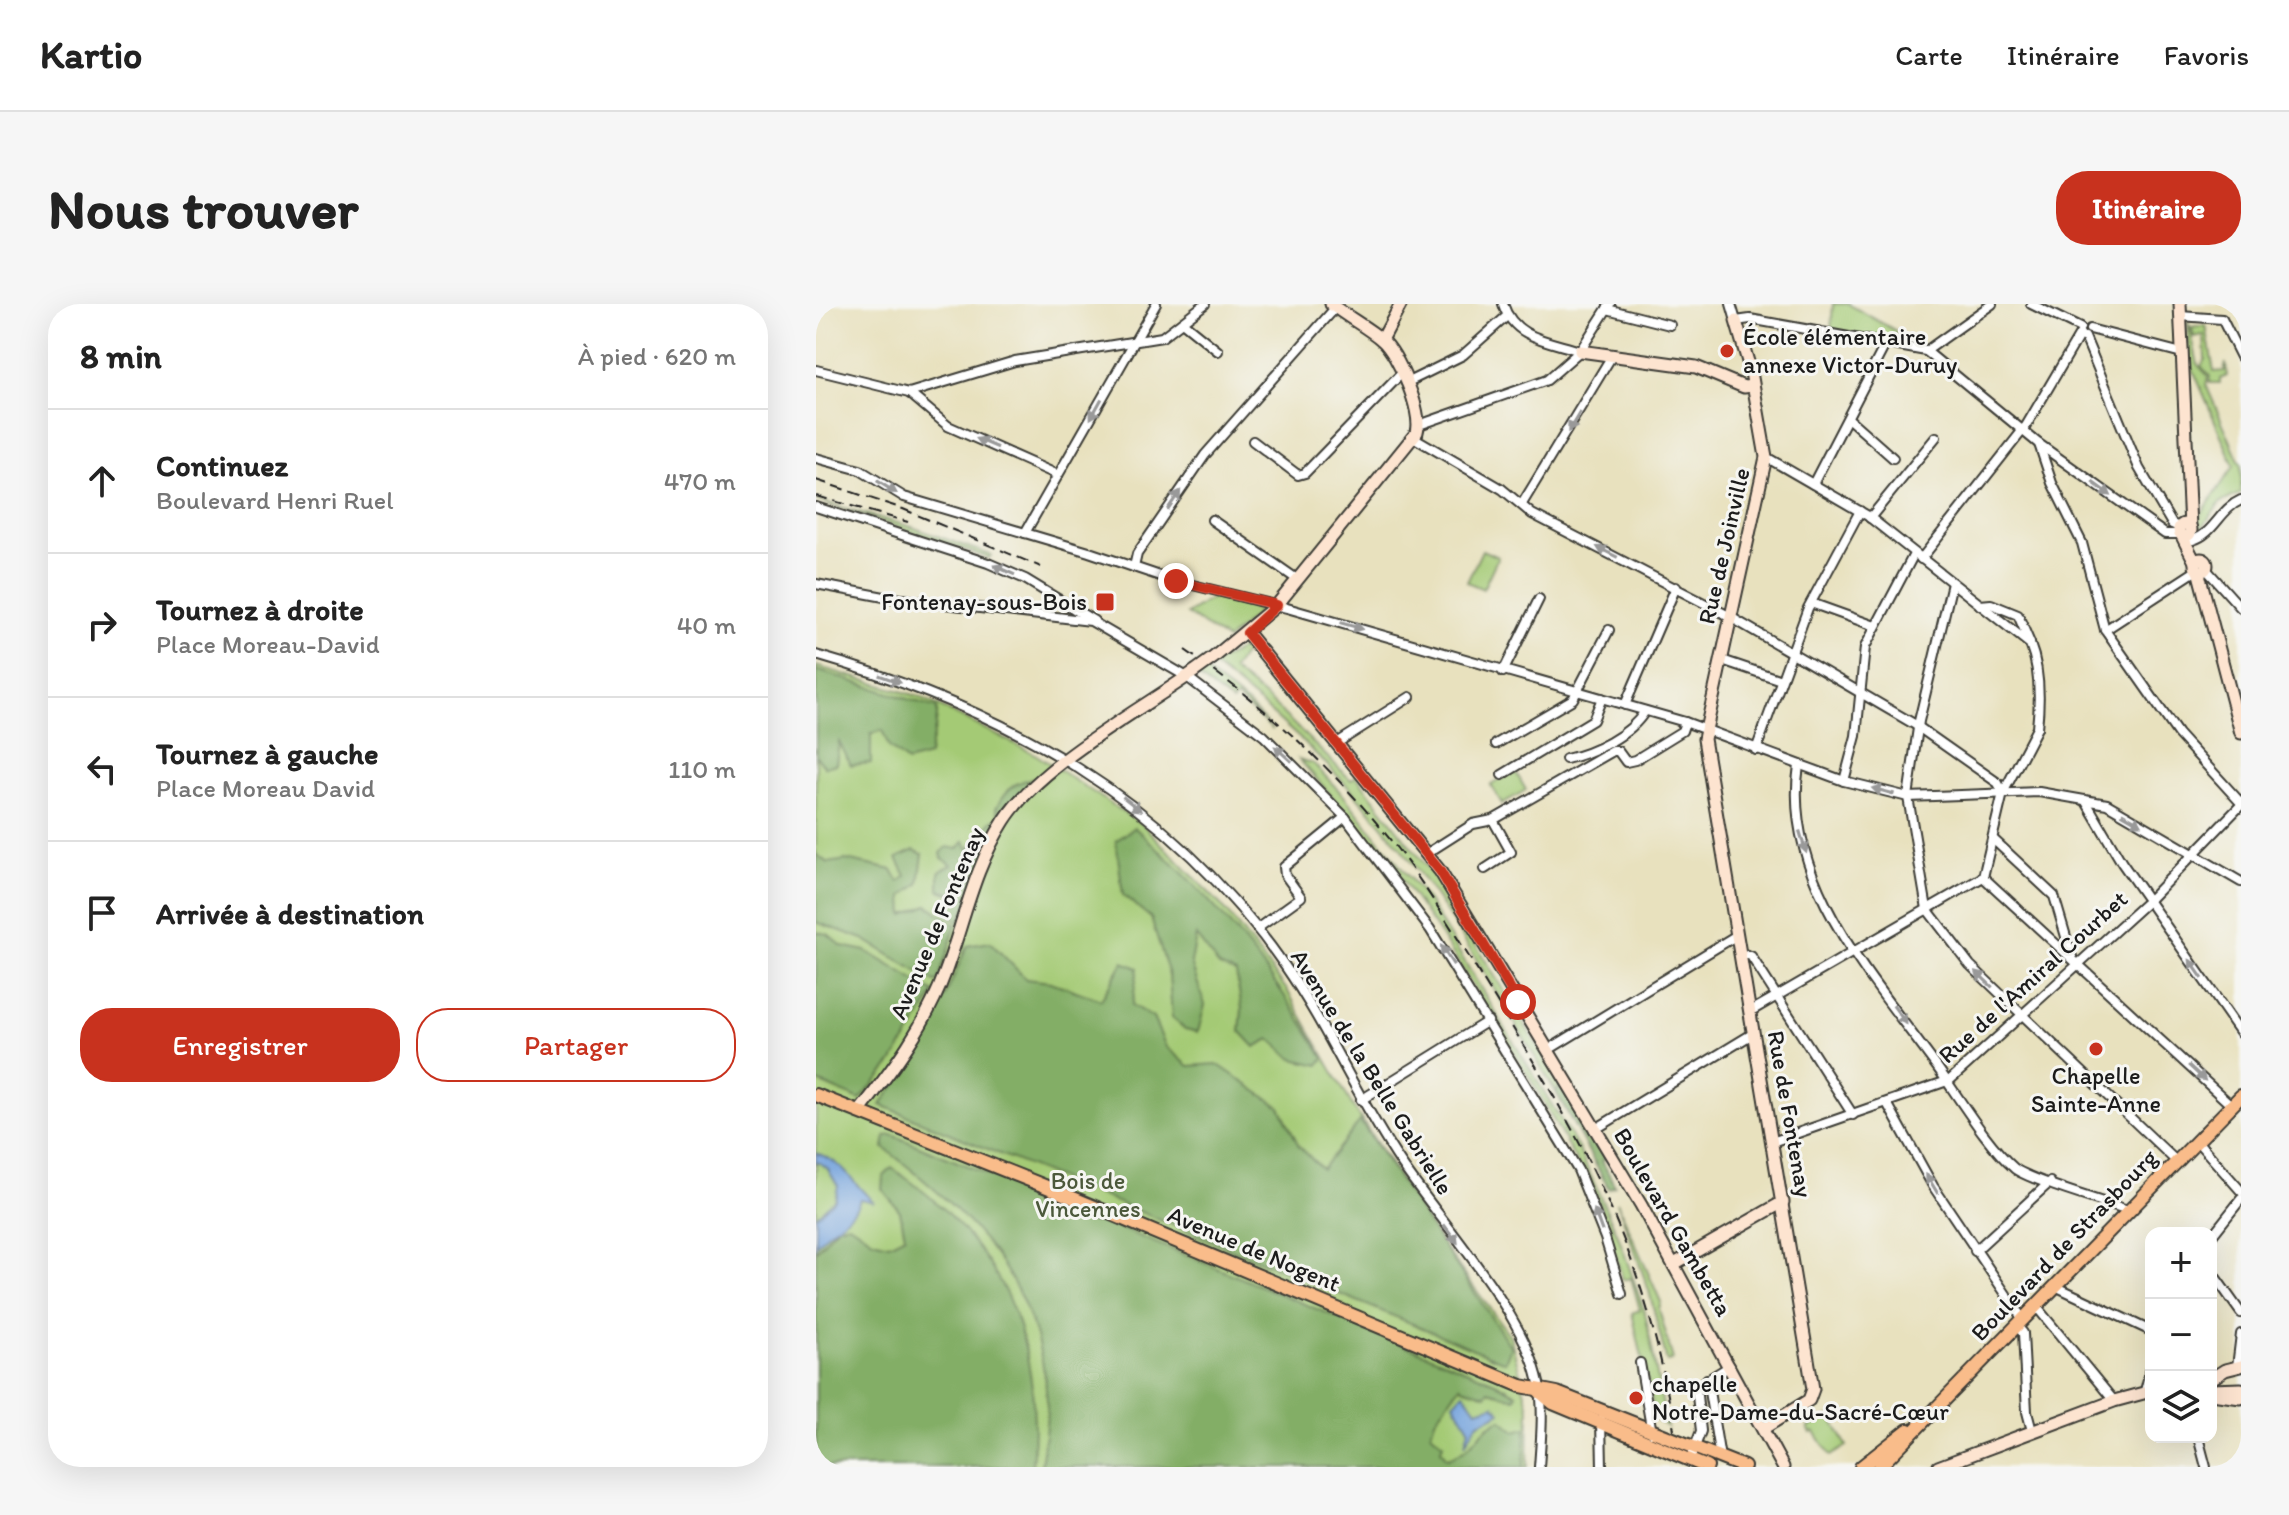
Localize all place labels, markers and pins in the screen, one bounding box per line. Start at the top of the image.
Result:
place label: École élémentaire annexe Victor-Duruy [1743,322,1957,379]
marker: École élémentaire annexe Victor-Duruy [1718,342,1736,360]
place label: Fontenay-sous-Bois [881,587,1087,616]
marker: Fontenay-sous-Bois [1094,591,1116,613]
marker: Chapelle Sainte-Anne [2087,1040,2105,1058]
place label: Chapelle Sainte-Anne [2031,1061,2161,1118]
place label: chapelle Notre-Dame-du-Sacré-Cœur [1652,1369,1949,1426]
marker: chapelle Notre-Dame-du-Sacré-Cœur [1627,1389,1645,1407]

